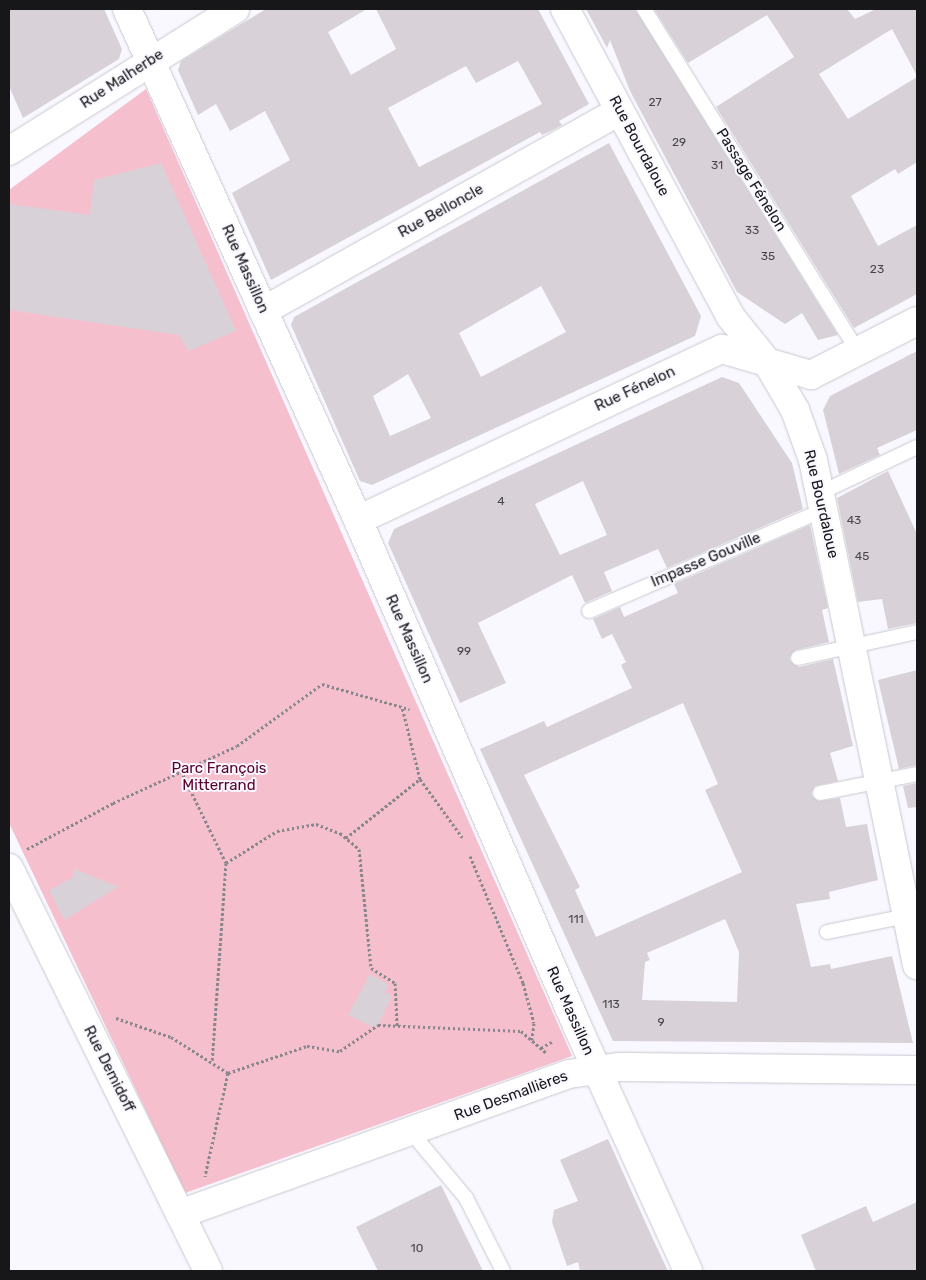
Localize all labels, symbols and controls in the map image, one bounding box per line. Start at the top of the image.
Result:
street label: Rue Malherbe [77,45,167,113]
street label: Rue Bourdaloue [605,93,673,199]
house number: 27 [648,96,662,110]
street label: Passage Fénelon [712,125,790,235]
house number: 29 [672,136,686,150]
house number: 31 [711,159,723,173]
street label: Rue Belloncle [395,180,487,242]
street label: Rue Massillon [217,222,273,316]
house number: 33 [745,224,759,238]
house number: 35 [761,250,775,264]
house number: 23 [870,263,884,277]
street label: Rue Fénelon [592,363,678,415]
street label: Rue Bourdaloue [800,448,842,560]
house number: 4 [497,495,505,509]
house number: 43 [847,514,861,528]
street label: Impasse Gouville [648,529,764,591]
house number: 45 [855,550,869,564]
street label: Rue Massillon [381,592,437,686]
house number: 99 [457,645,471,659]
park label: Parc François Mitterrand [172,759,266,794]
house number: 111 [568,913,584,927]
street label: Rue Massillon [542,964,598,1058]
house number: 113 [602,998,620,1012]
house number: 9 [657,1016,665,1030]
street label: Rue Demidoff [80,1023,138,1115]
street label: Rue Desmallières [452,1067,570,1125]
house number: 10 [411,1242,423,1256]

